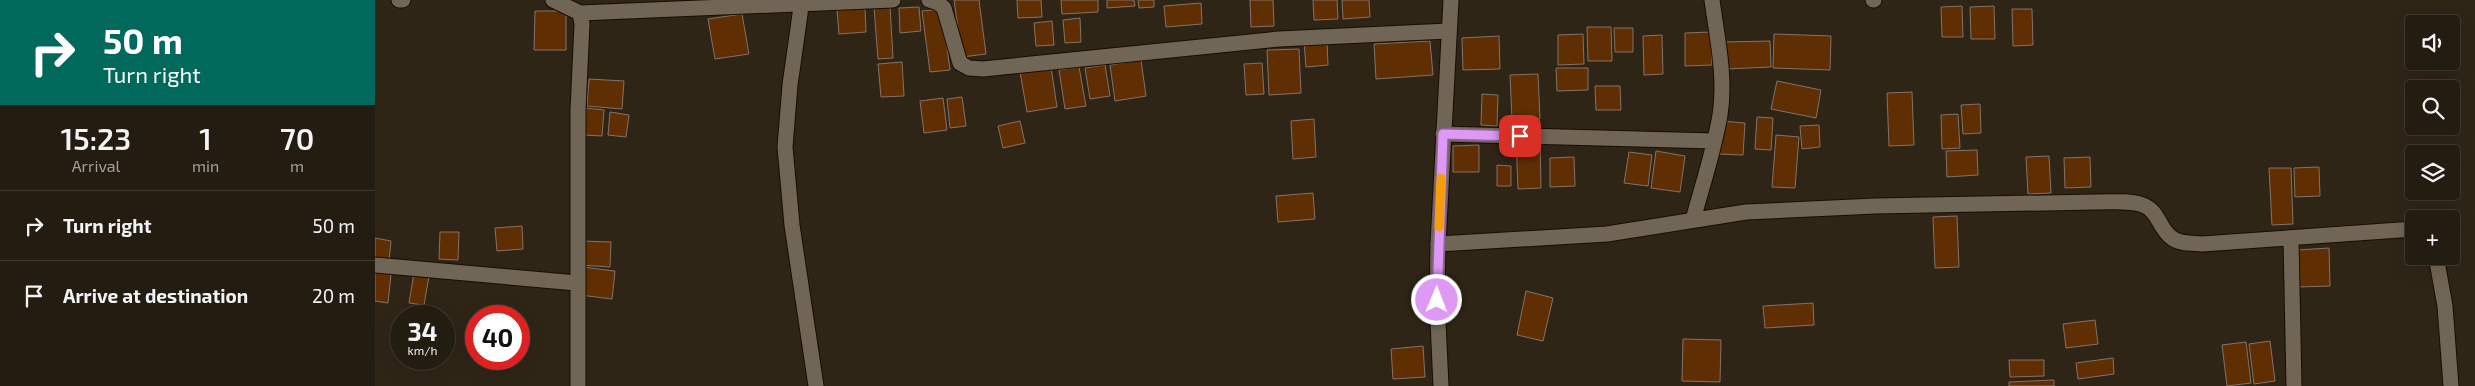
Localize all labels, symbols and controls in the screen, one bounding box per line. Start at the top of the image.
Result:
map controls [2405,15,2460,265]
button: sound [2405,15,2460,70]
text: 50 m [103,19,183,61]
icon: right [20,20,85,85]
text: Turn right [103,61,201,87]
button: search [2405,80,2460,135]
pin [1499,115,1541,157]
text: 15:23 [61,120,131,156]
text: 1 [199,120,212,156]
text: 70 [280,120,314,156]
icon: arrive [1506,122,1534,150]
button: layers [2405,145,2460,200]
text: Arrival [72,156,120,175]
text: min [192,156,219,175]
text: m [290,156,304,175]
button: + [2405,210,2460,265]
icon: right [20,212,48,240]
text: Turn right [63,214,151,237]
text: 50 m [312,214,355,237]
position arrow [1410,273,1462,325]
icon: arrive [20,282,48,310]
text: Arrive at destination [63,284,248,307]
text: 20 m [312,284,355,307]
speed limit sign: 40 [465,305,530,370]
text: 34 [407,316,438,346]
text: km/h [408,343,437,357]

